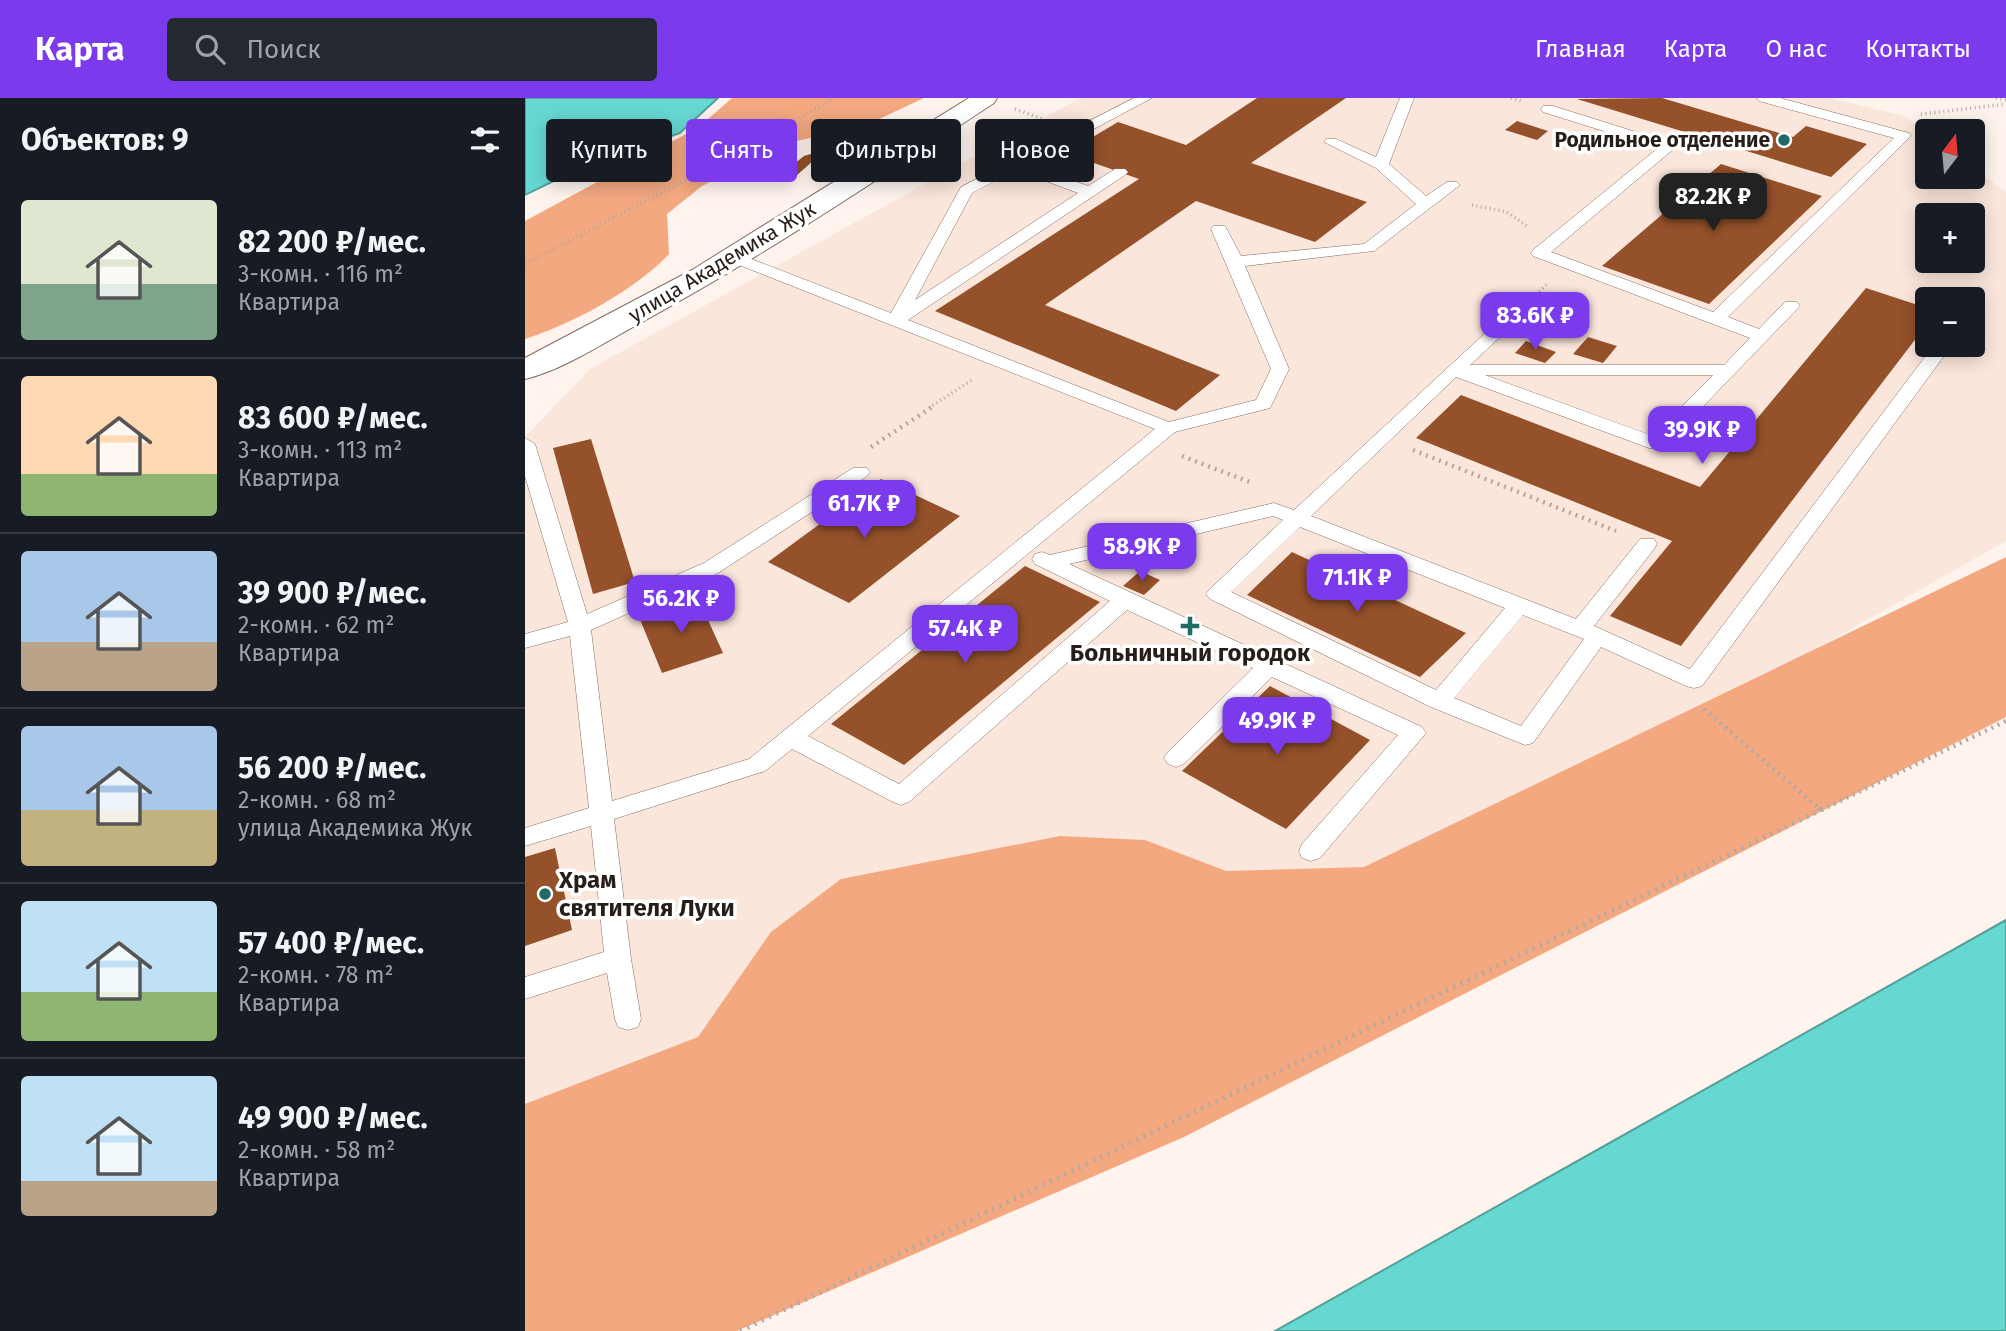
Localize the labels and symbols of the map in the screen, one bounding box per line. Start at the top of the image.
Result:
north arrow [1915,119,1985,189]
place label: Родильное отделение [1554,127,1770,153]
marker: Родильное отделение [1776,132,1792,148]
pin: 82.2K ₽ [1648,174,1778,233]
street label: улица Академика Жук [624,196,820,328]
pin: 83.6K ₽ [1470,292,1600,352]
pin: 39.9K ₽ [1637,406,1767,466]
pin: 61.7K ₽ [799,480,929,540]
pin: 58.9K ₽ [1077,524,1207,583]
pin: 71.1K ₽ [1292,554,1422,614]
pin: 56.2K ₽ [616,575,746,635]
pin: 57.4K ₽ [900,606,1030,665]
marker: Больничный городок [1180,616,1200,636]
place label: Больничный городок [1070,639,1311,667]
pin: 49.9K ₽ [1212,698,1342,757]
place label: Храм святителя Луки [558,866,735,922]
marker: Храм святителя Луки [537,886,553,902]

